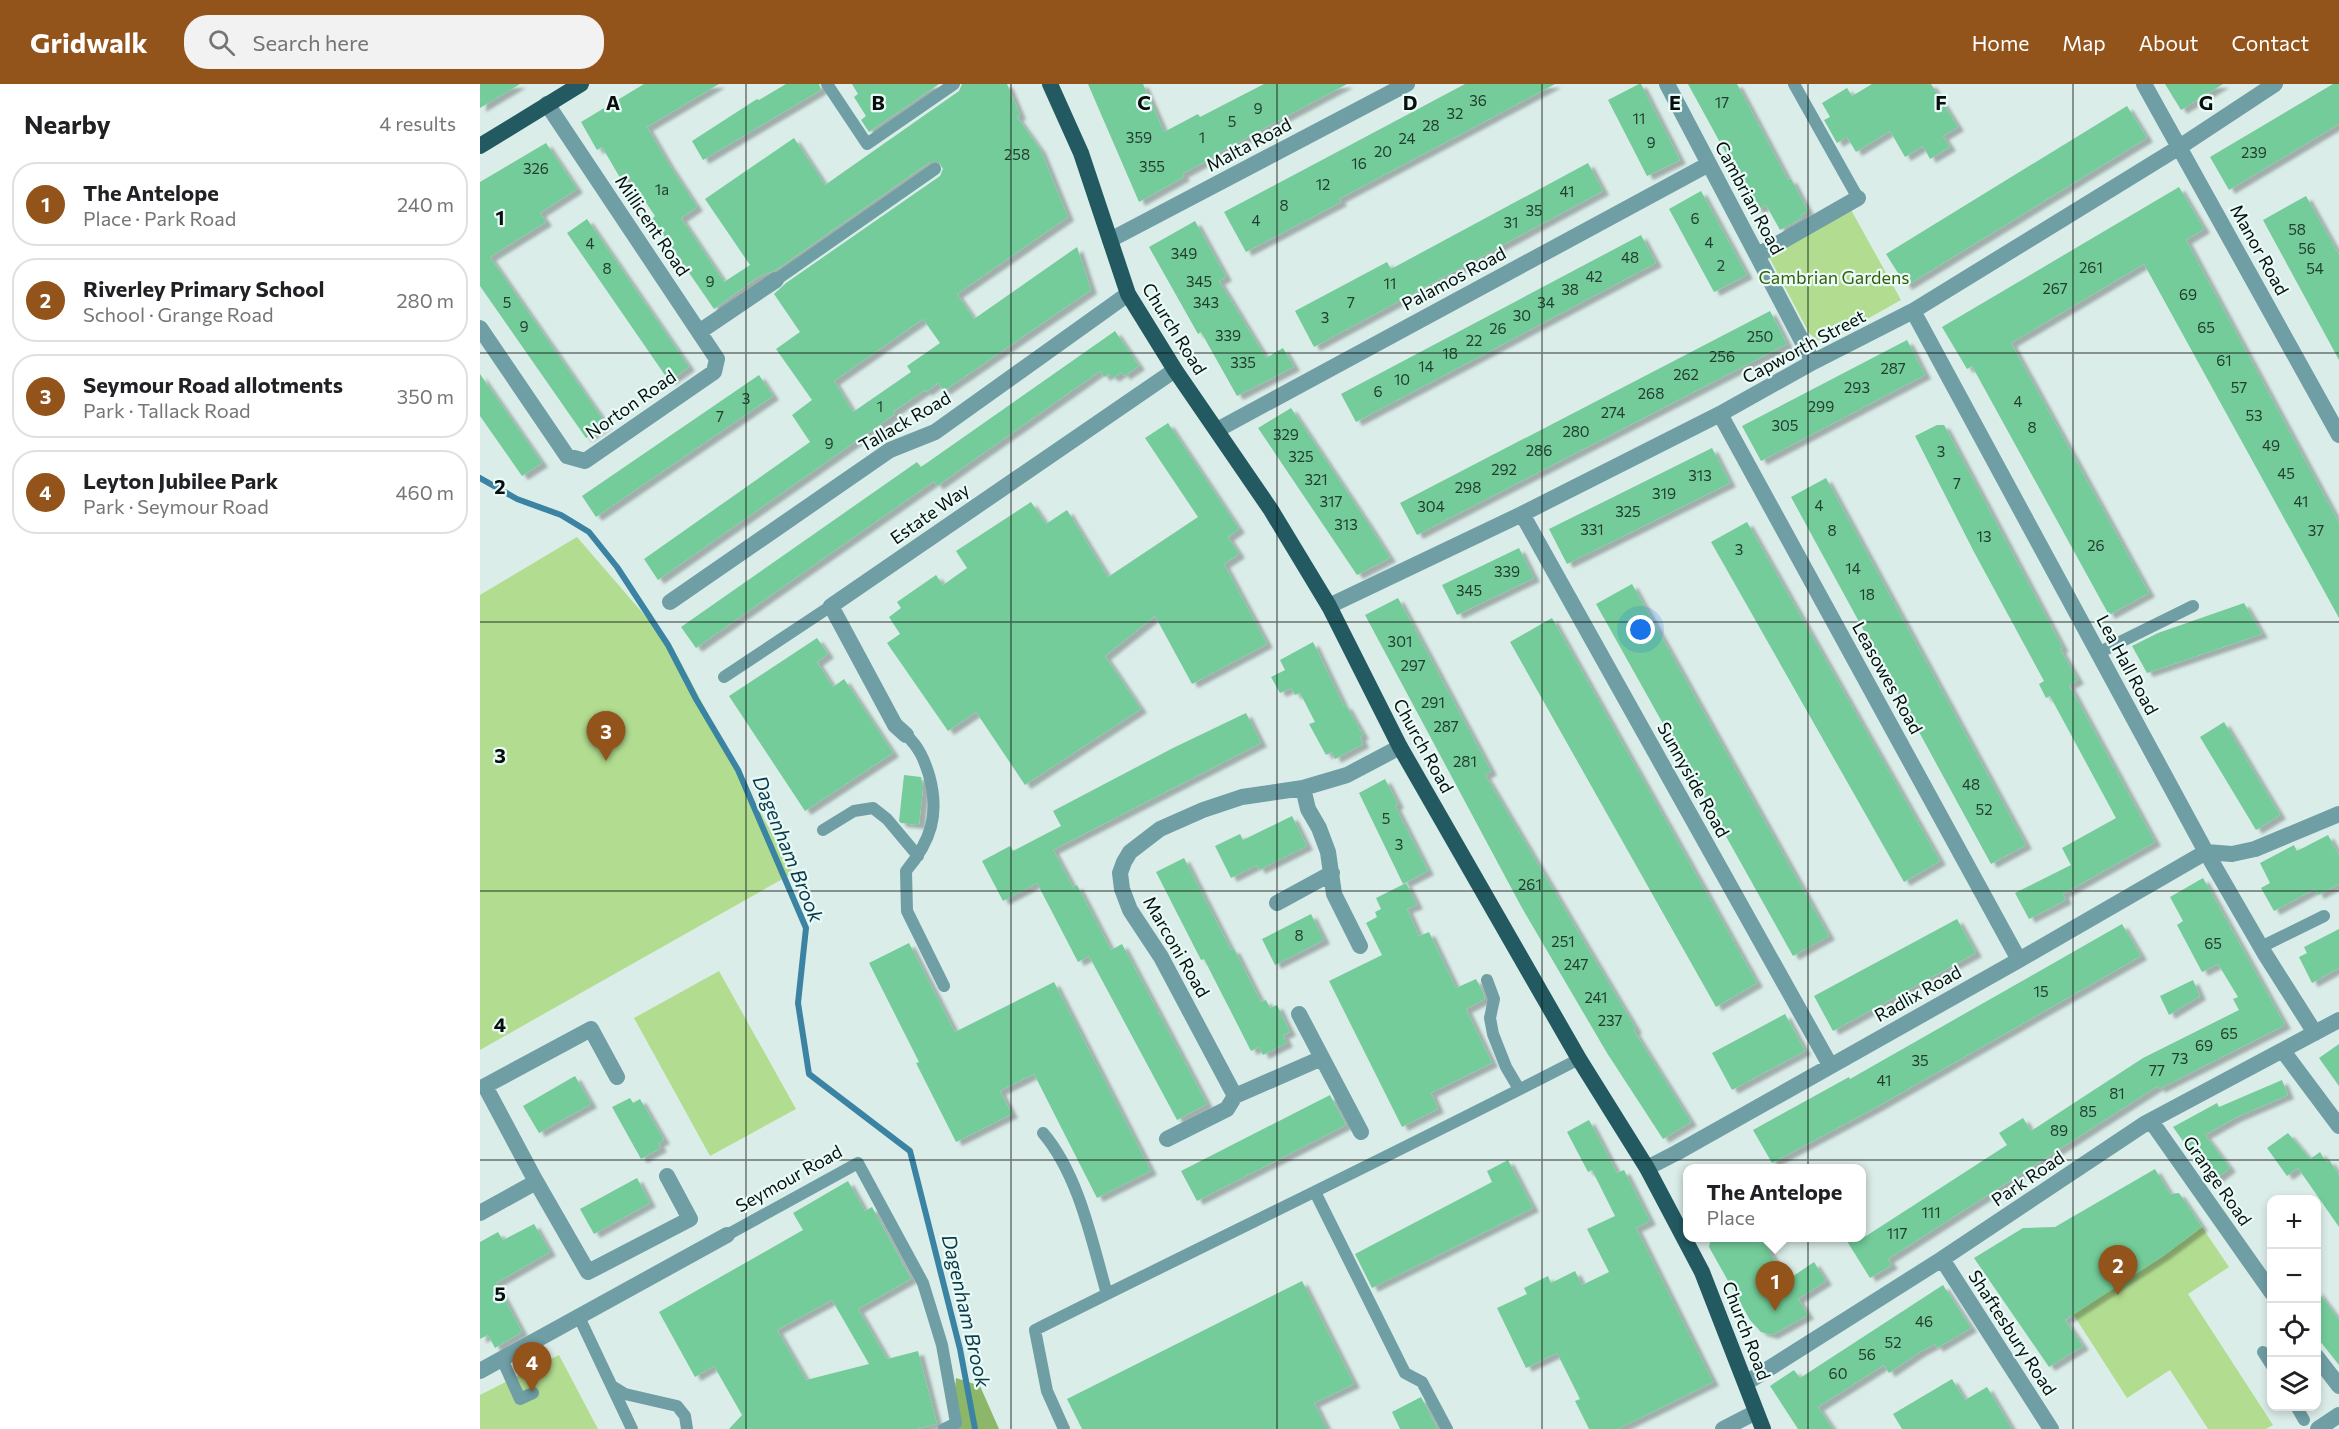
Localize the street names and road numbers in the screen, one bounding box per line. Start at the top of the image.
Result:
street label: Malta Road [1202,112,1295,176]
street label: Cambrian Road [1711,137,1789,258]
street label: Millicent Road [611,171,695,280]
street label: Manor Road [2226,200,2294,299]
street label: Palamos Road [1398,241,1509,315]
street label: Church Road [1138,278,1212,379]
street label: Capworth Street [1738,304,1869,388]
street label: Norton Road [581,365,680,443]
street label: Tallack Road [855,386,954,456]
street label: Estate Way [886,478,973,548]
street label: Lea Hall Road [2092,611,2163,718]
street label: Leasowes Road [1848,617,1928,738]
street label: Church Road [1389,695,1459,796]
street label: Sunnyside Road [1653,718,1735,841]
street label: Marconi Road [1139,892,1215,1001]
street label: Radlix Road [1870,960,1965,1026]
street label: Grange Road [2179,1131,2257,1230]
street label: Seymour Road [731,1140,846,1216]
street label: Park Road [1987,1146,2068,1211]
street label: Shaftesbury Road [1964,1266,2062,1399]
street label: Church Road [1718,1278,1776,1383]

